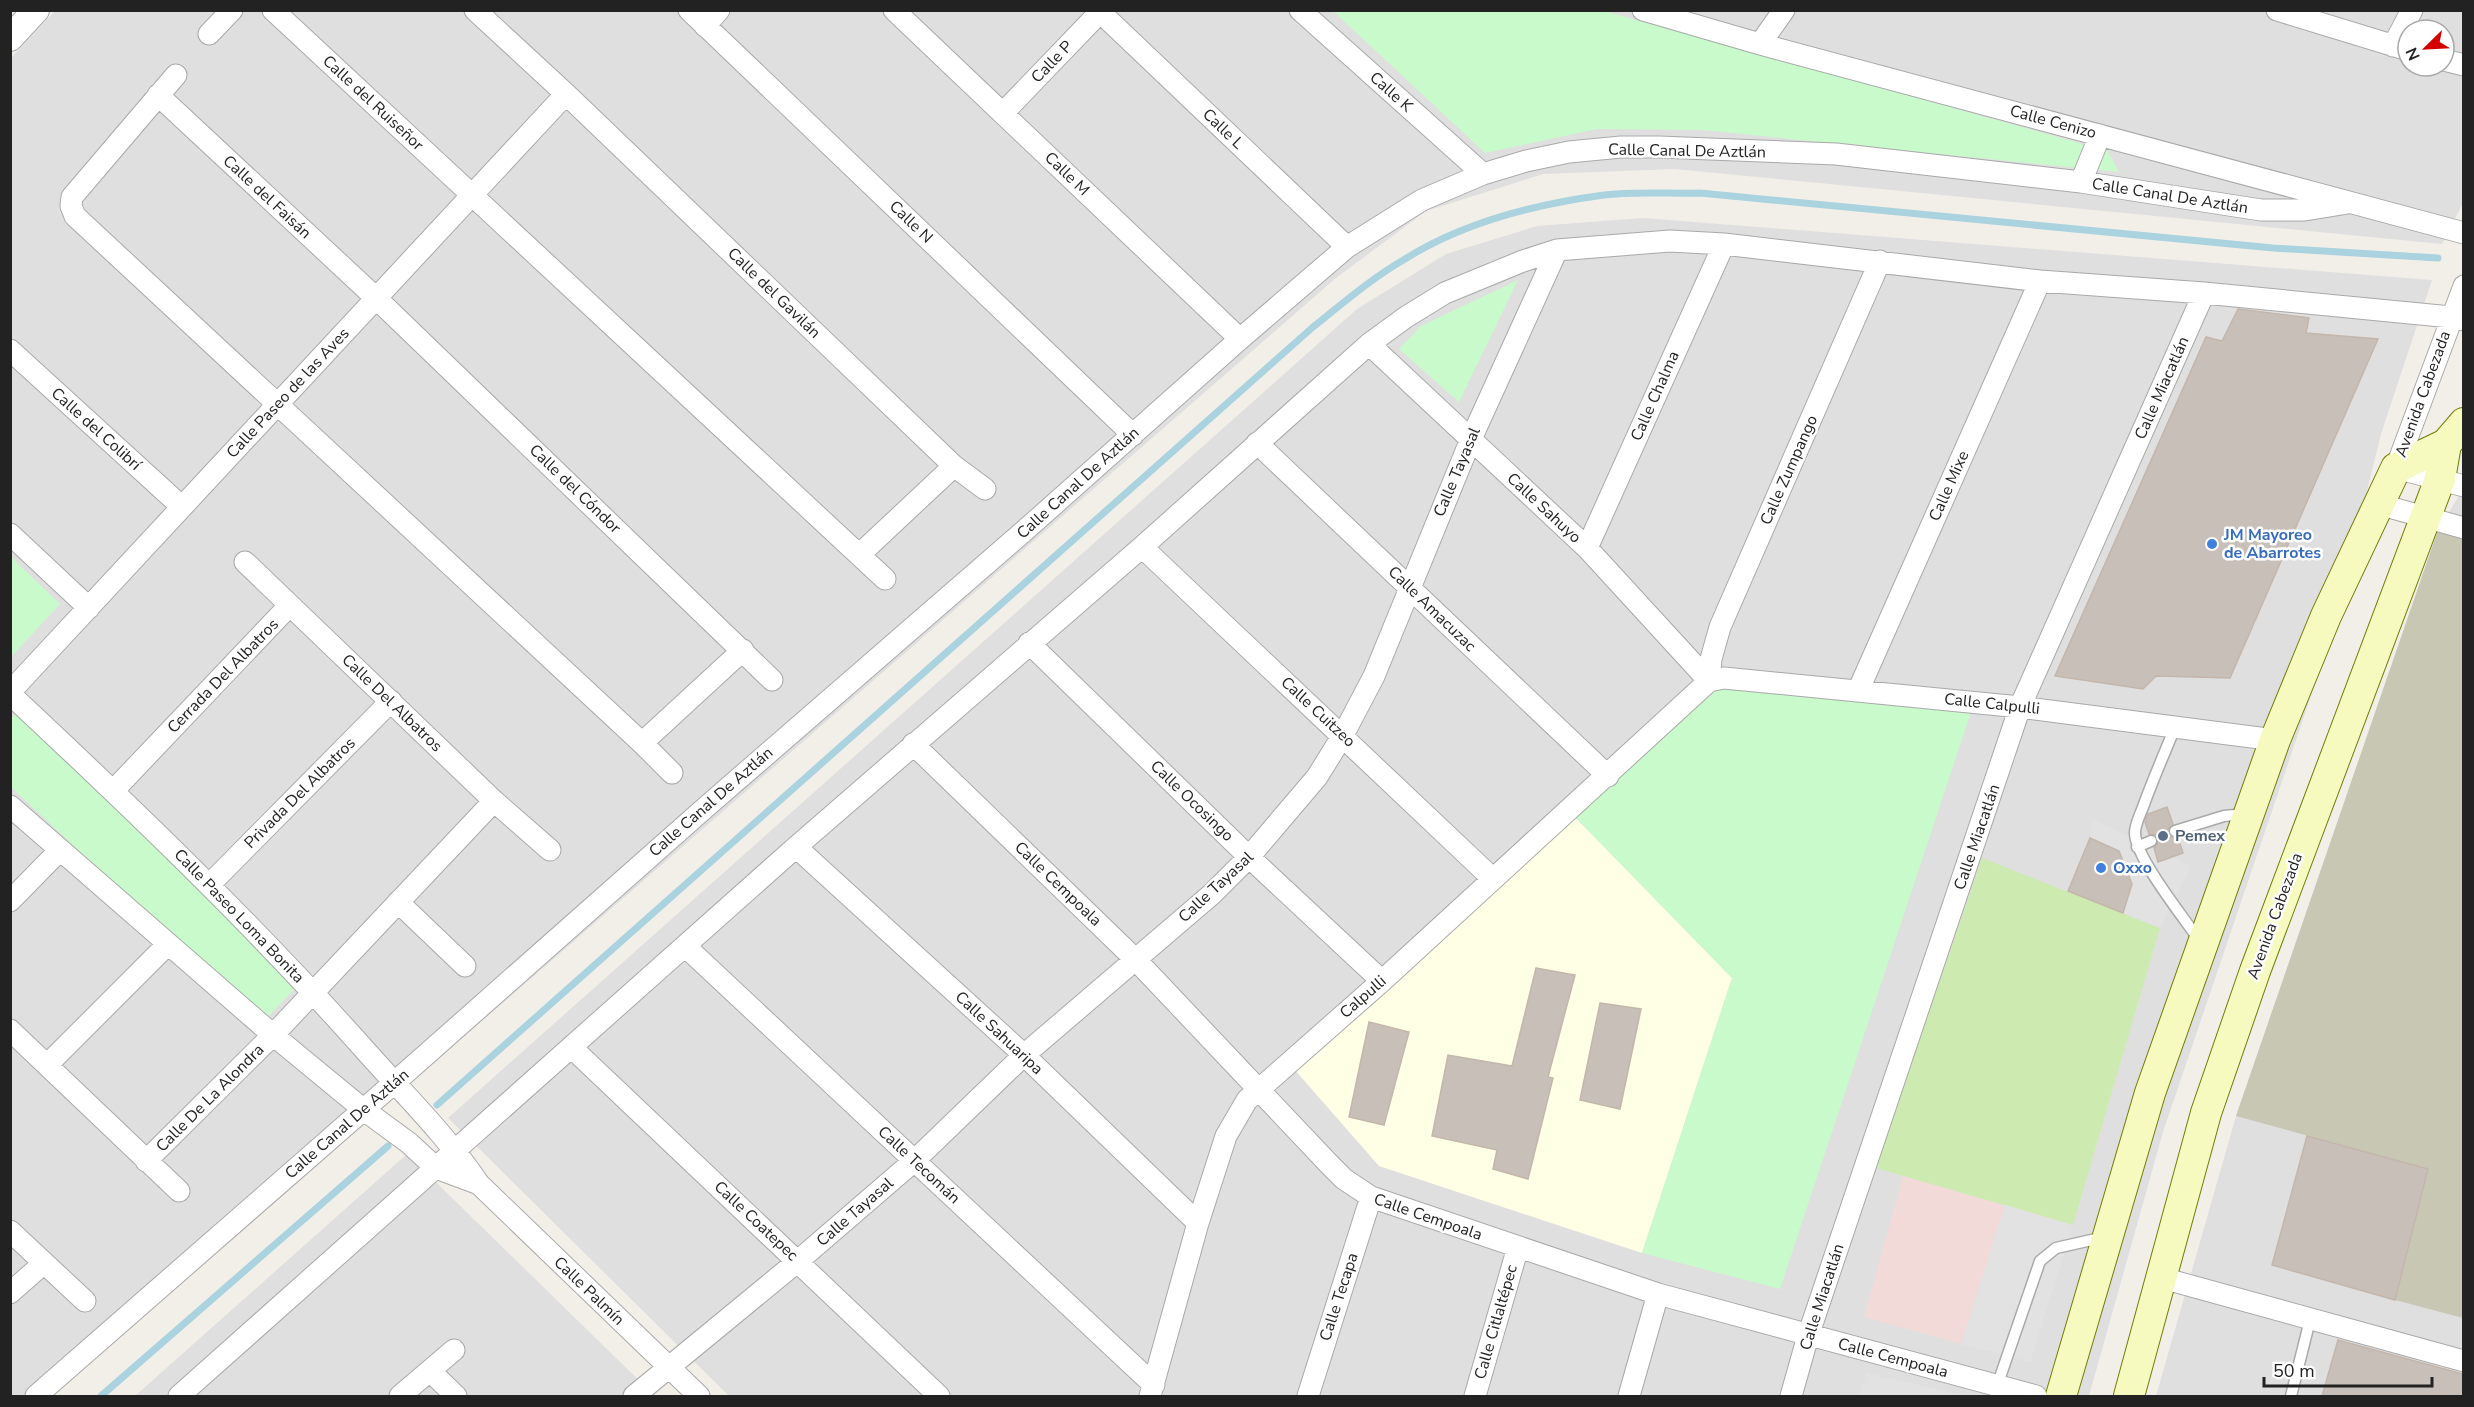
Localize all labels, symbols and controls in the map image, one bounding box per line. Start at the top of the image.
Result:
north arrow [2396,18,2456,78]
street label: Calle P [1026,36,1078,88]
text: N [2401,44,2426,64]
street label: Calle del Ruiseñor [318,50,429,156]
street label: Calle K [1365,67,1418,118]
street label: Calle Cenizo [2007,100,2099,144]
street label: Calle L [1197,104,1249,154]
street label: Calle Canal De Aztlán [1608,139,1766,163]
street label: Calle M [1040,147,1094,201]
street label: Calle del Faisán [218,150,316,244]
street label: Calle Canal De Aztlán [2090,173,2250,219]
street label: Calle N [884,196,938,248]
street label: Calle del Gavilán [722,243,826,343]
street label: Calle Paseo de las Aves [222,323,354,463]
street label: Avenida Cabezada [2390,328,2456,460]
street label: Calle Miacatlán [2129,333,2195,443]
street label: Calle Chalma [1625,348,1685,444]
street label: Calle del Colibrí [46,383,147,476]
street label: Calle Zumpango [1755,411,1823,528]
street label: Calle Canal De Aztlán [1012,422,1144,544]
street label: Calle Tayasal [1428,424,1486,520]
street label: Calle del Cóndor [524,439,626,539]
street label: Calle Mixe [1924,447,1974,525]
street label: Calle Sahuyo [1502,468,1586,548]
place label: JM Mayoreo de Abarrotes [2223,524,2321,564]
marker: JM Mayoreo de Abarrotes [2205,537,2219,551]
street label: Calle Amacuzac [1383,561,1481,657]
street label: Cerrada Del Albatros [162,614,284,738]
street label: Calle Del Albatros [337,649,447,757]
street label: Calle Cuitzeo [1276,672,1360,752]
street label: Calle Calpulli [1943,688,2041,720]
street label: Privada Del Albatros [239,732,361,854]
street label: Calle Canal De Aztlán [644,742,778,862]
street label: Calle Ocosingo [1145,756,1239,847]
street label: Calle Miacatlán [1949,781,2005,893]
place label: Pemex [2175,825,2225,847]
marker: Pemex [2156,829,2170,843]
street label: Calle Cempoala [1010,837,1106,931]
street label: Calle Paseo Loma Bonita [169,844,309,988]
street label: Calle Tayasal [1174,846,1259,928]
street label: Avenida Cabezada [2242,850,2308,982]
place label: Oxxo [2113,857,2152,879]
marker: Oxxo [2094,861,2108,875]
street label: Calpulli [1335,971,1391,1023]
street label: Calle Sahuaripa [950,986,1048,1080]
street label: Calle De La Alondra [151,1039,269,1157]
street label: Calle Canal De Aztlán [280,1064,414,1184]
street label: Calle Tecomán [873,1121,965,1209]
street label: Calle Tayasal [812,1172,898,1252]
street label: Calle Coatepec [709,1176,803,1266]
street label: Calle Cempoala [1371,1188,1485,1246]
street label: Calle Miacatlán [1794,1241,1850,1353]
street label: Calle Tecapa [1314,1250,1364,1344]
street label: Calle Palmín [549,1252,629,1330]
street label: Calle Citlaltépec [1469,1262,1523,1382]
street label: Calle Cempoala [1835,1333,1951,1383]
scale bar [2264,1350,2432,1388]
text: 50 m [2273,1359,2315,1383]

